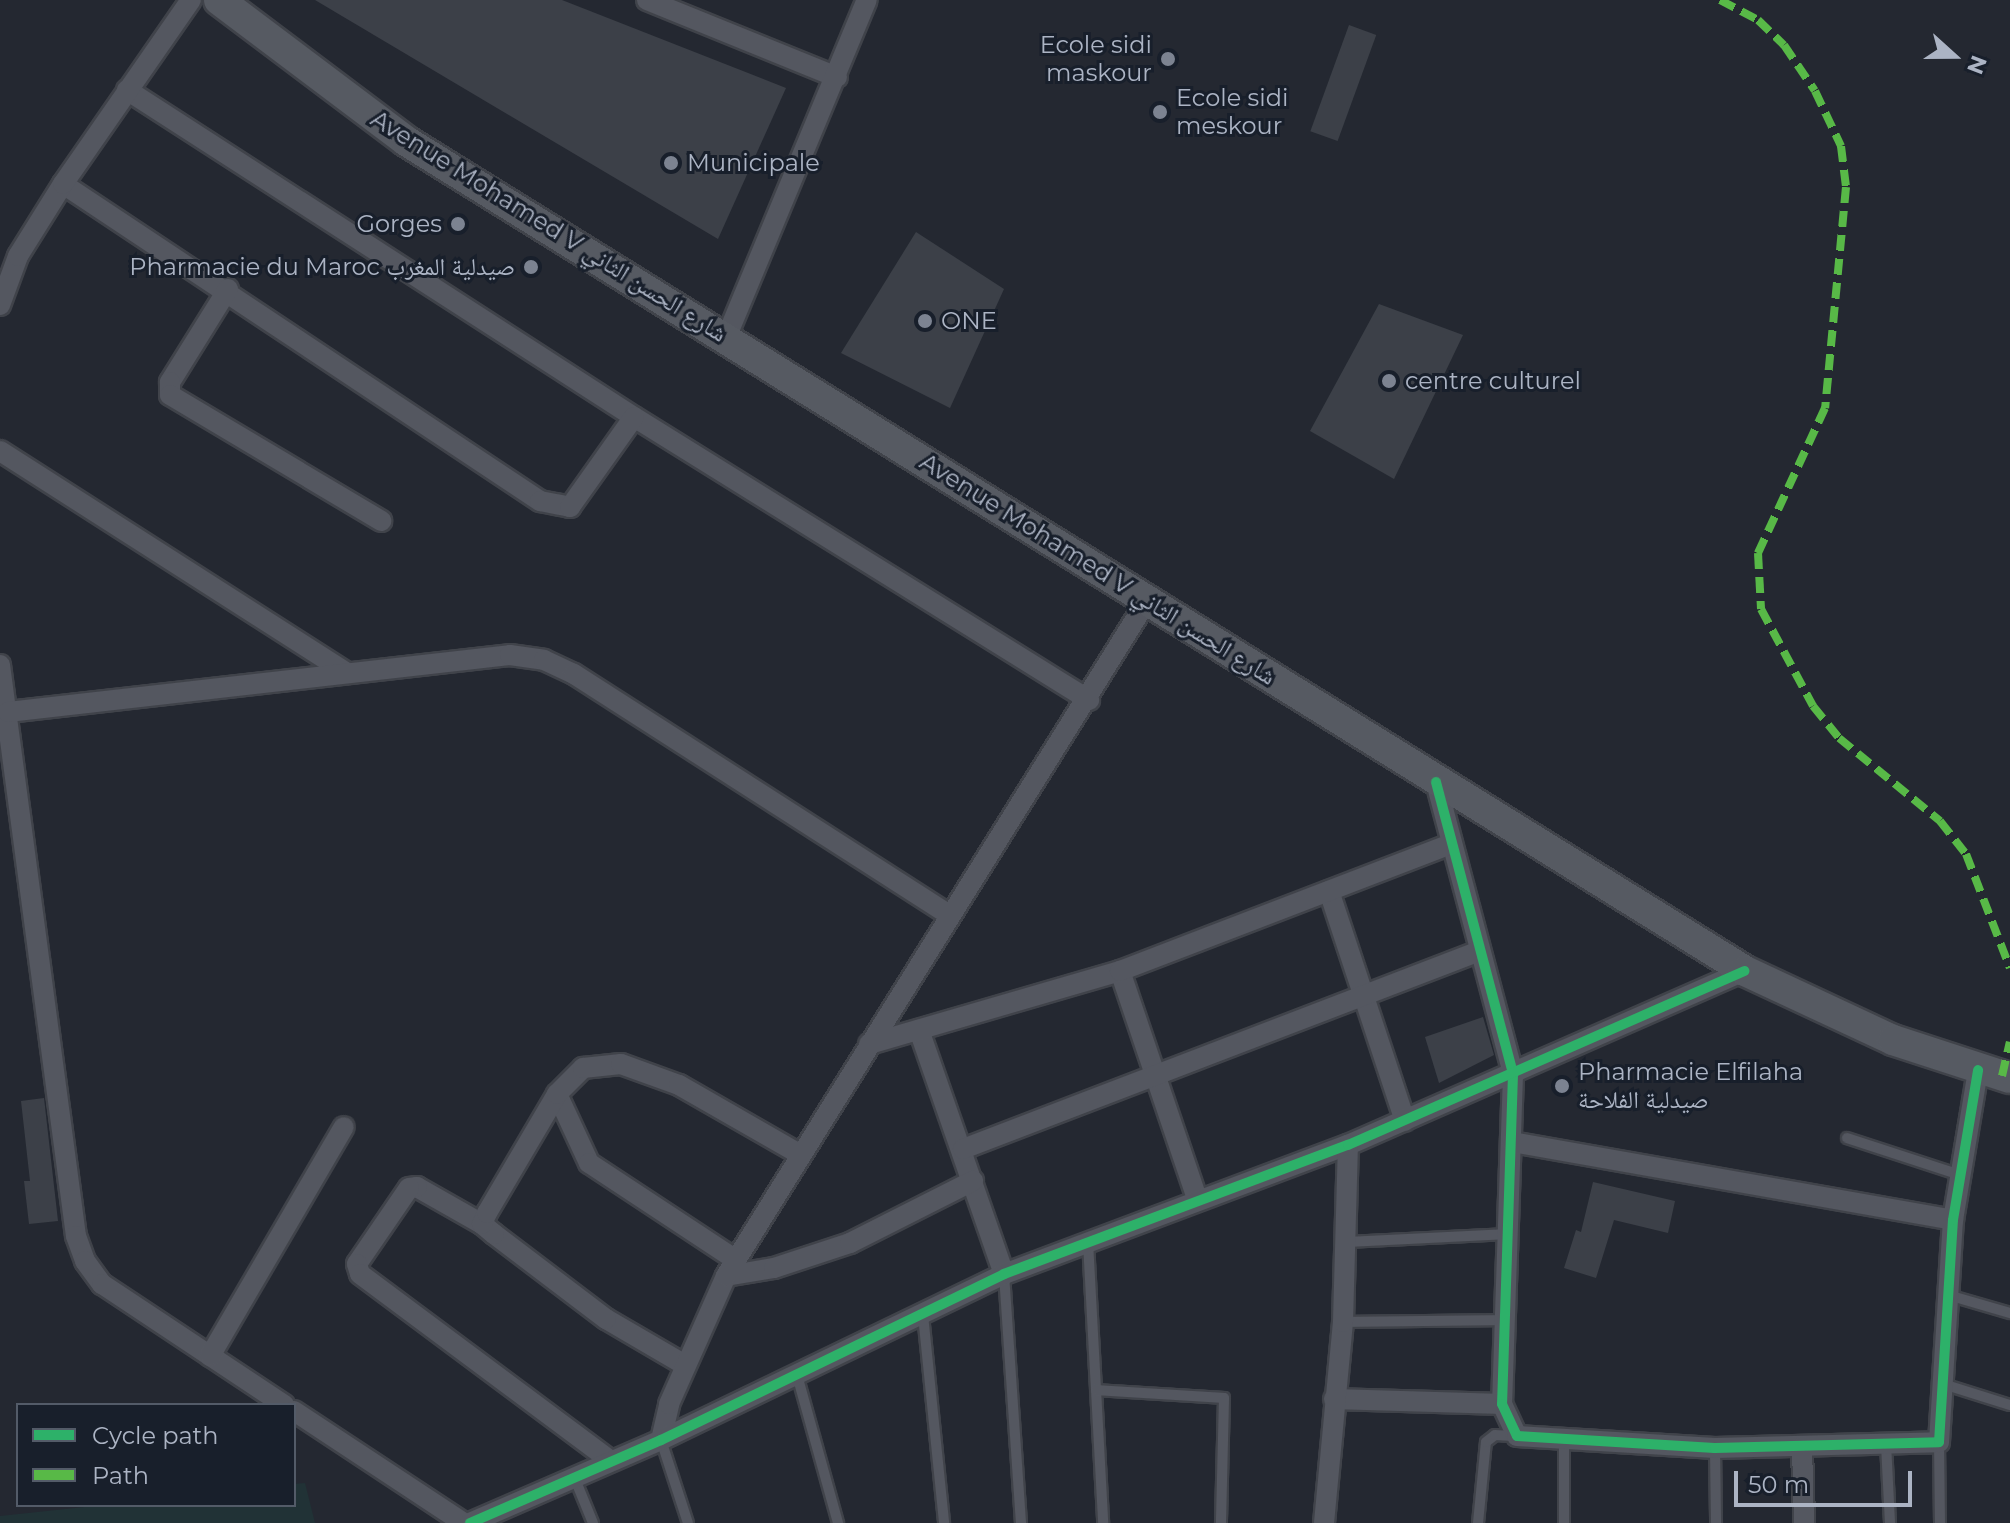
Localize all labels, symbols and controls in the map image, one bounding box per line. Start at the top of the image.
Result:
north arrow [1914,16,1994,96]
place label: Ecole sidi maskour [1040,31,1152,87]
marker: Ecole sidi maskour [1159,50,1177,68]
text: N [1961,52,1993,78]
place label: Ecole sidi meskour [1176,84,1288,140]
marker: Ecole sidi meskour [1151,103,1169,121]
street label: Avenue Mohamed V شارع الحسن الثاني [366,104,732,348]
place label: Municipale [687,149,820,177]
marker: Municipale [662,154,680,172]
place label: Gorges [356,210,442,238]
marker: Gorges [449,215,467,233]
place label: Pharmacie du Maroc صيدلية المغرب [129,253,515,281]
marker: Pharmacie du Maroc صيدلية المغرب [522,258,540,276]
place label: ONE [941,307,997,335]
marker: ONE [916,312,934,330]
place label: centre culturel [1405,367,1581,395]
marker: centre culturel [1380,372,1398,390]
street label: Avenue Mohamed V شارع الحسن الثاني [915,447,1281,691]
place label: Pharmacie Elfilaha صيدلية الفلاحة [1578,1058,1803,1114]
marker: Pharmacie Elfilaha صيدلية الفلاحة [1553,1077,1571,1095]
legend [16,1403,296,1507]
text: Cycle path [92,1421,219,1450]
scale bar [1738,1455,1916,1505]
text: Path [92,1461,149,1490]
text: 50 m [1748,1470,1809,1499]

